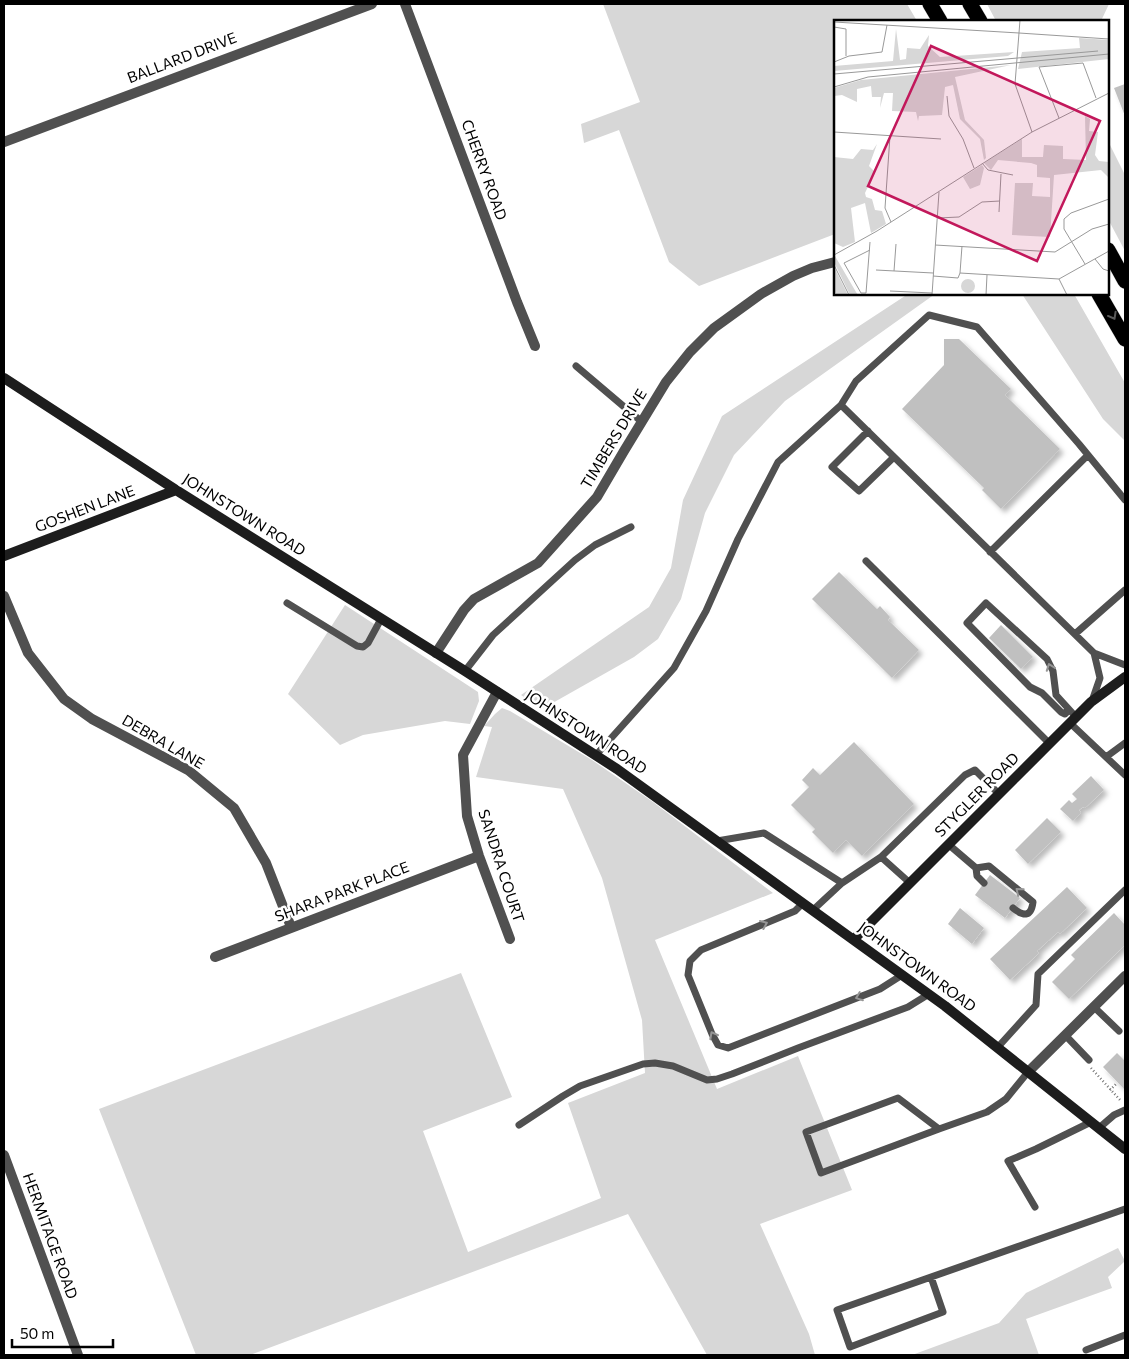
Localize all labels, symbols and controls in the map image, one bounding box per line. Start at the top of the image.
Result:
inset map [834,20,1109,295]
street label: BALLARD DRIVE [124,28,239,86]
street label: CHERRY ROAD [458,117,511,222]
one-way arrow [1106,311,1116,320]
street label: TIMBERS DRIVE [576,385,650,492]
street label: JOHNSTOWN ROAD [180,469,309,559]
street label: GOSHEN LANE [32,481,137,535]
one-way arrow [1046,664,1056,672]
street label: JOHNSTOWN ROAD [522,685,651,777]
street label: DEBRA LANE [119,710,208,772]
street label: STYGLER ROAD [930,748,1022,840]
street label: SANDRA COURT [475,807,529,925]
street label: SHARA PARK PLACE [272,857,412,925]
one-way arrow [1015,887,1024,896]
street label: JOHNSTOWN ROAD [855,917,980,1015]
one-way arrow [759,920,768,931]
one-way arrow [855,991,864,1001]
one-way arrow [709,1031,719,1040]
street label: HERMITAGE ROAD [20,1170,82,1301]
scale bar [12,1316,114,1348]
text: 50 m [20,1324,54,1342]

